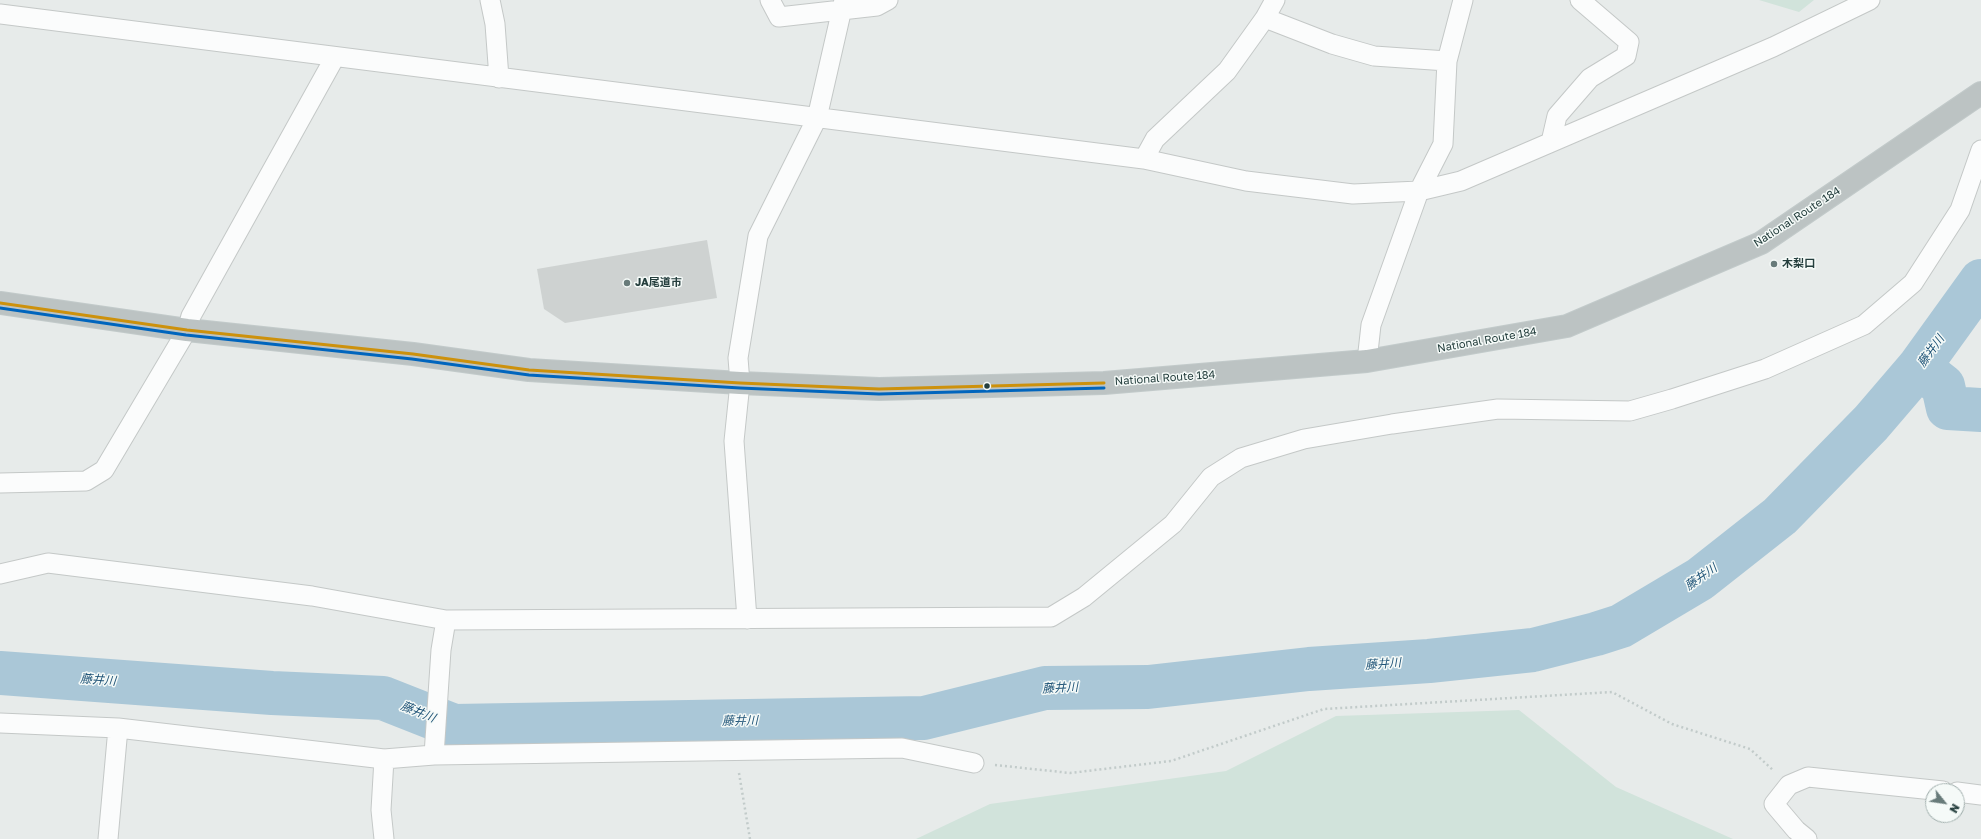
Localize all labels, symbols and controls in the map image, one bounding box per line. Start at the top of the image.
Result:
street label: National Route 184 [1751,184,1843,250]
place label: 木梨口 [1782,257,1815,271]
marker: 木梨口 [1769,259,1779,269]
place label: JA尾道市 [635,276,682,290]
marker: JA尾道市 [622,278,632,288]
street label: National Route 184 [1436,325,1538,355]
water label: 藤井川 [1915,332,1947,370]
street label: National Route 184 [1114,368,1216,388]
unlabelled marker [982,381,992,391]
water label: 藤井川 [1682,561,1720,593]
water label: 藤井川 [1365,656,1401,672]
water label: 藤井川 [80,672,116,688]
water label: 藤井川 [1042,680,1078,696]
water label: 藤井川 [399,699,437,725]
water label: 藤井川 [722,713,758,729]
north arrow [1925,783,1965,823]
text: N [1947,802,1963,816]

